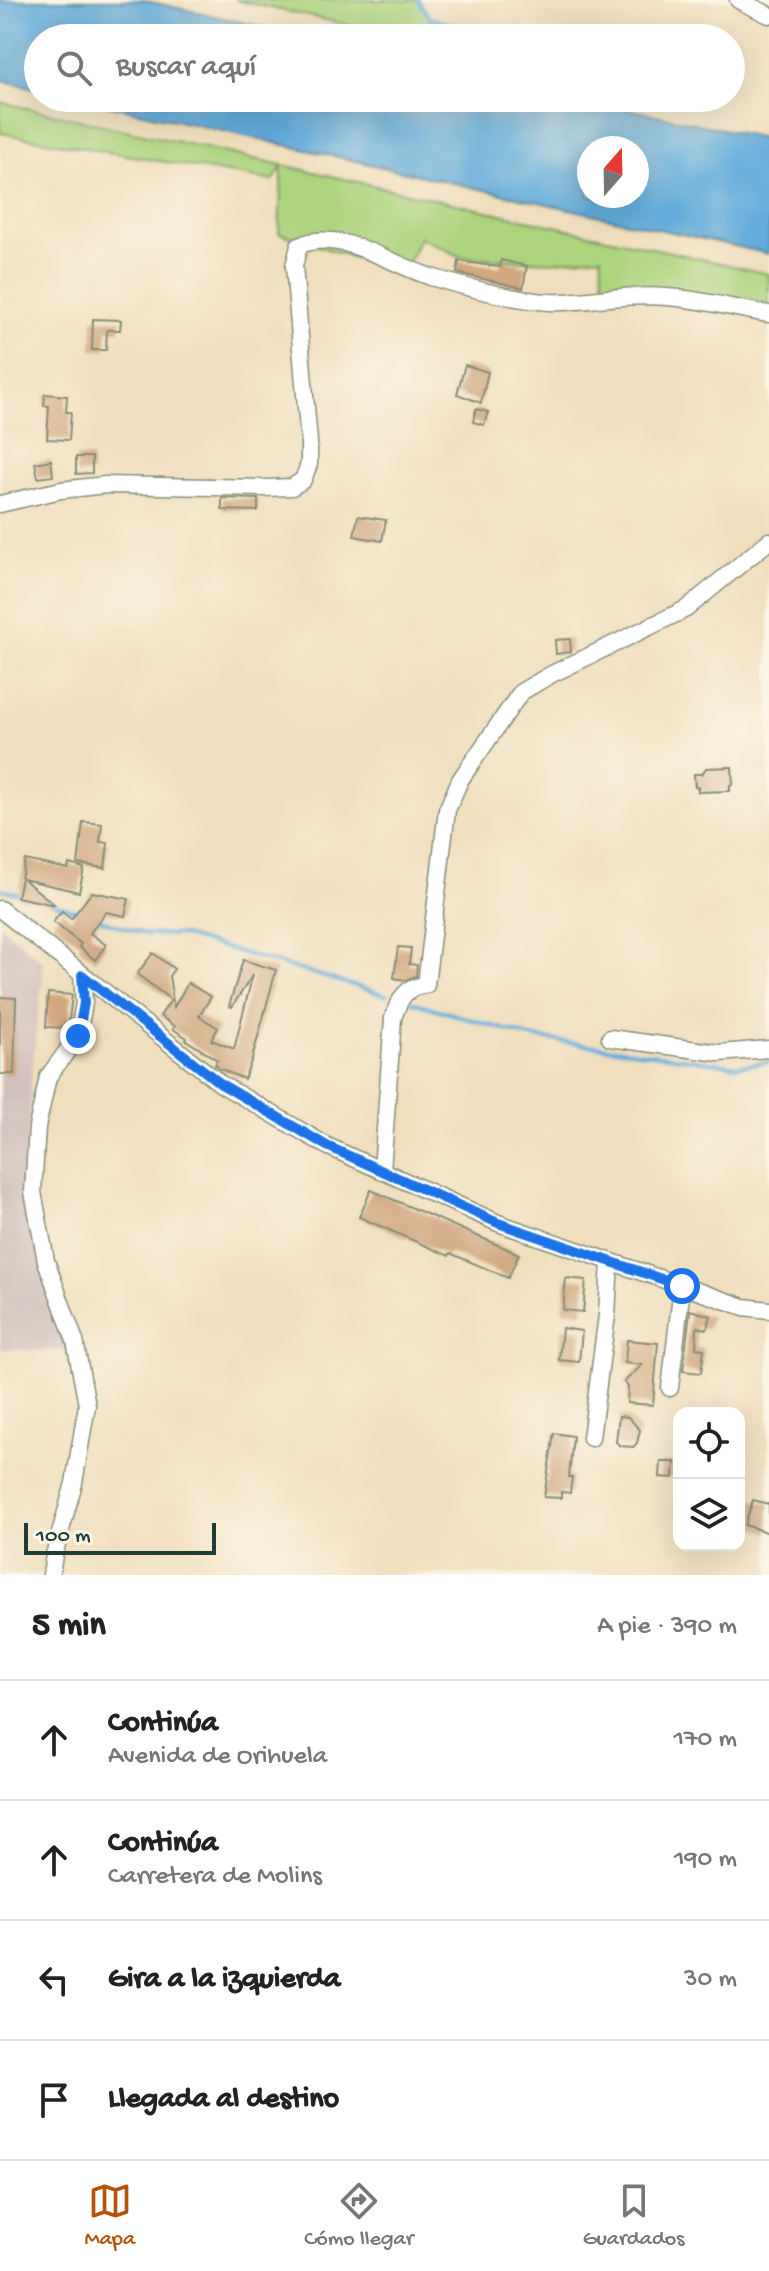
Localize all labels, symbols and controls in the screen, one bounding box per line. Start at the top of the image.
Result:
search box [24,24,745,112]
icon: search [52,46,96,90]
text: Buscar aquí [116,51,256,86]
north arrow [577,136,649,208]
route end [60,1018,96,1054]
route start [664,1268,700,1304]
map controls [673,1407,745,1551]
button: locate [673,1407,745,1479]
button: layers [673,1479,745,1551]
scale bar [24,1519,216,1555]
text: 100 m [36,1524,91,1550]
text: 5 min [32,1607,106,1647]
text: A pie · 390 m [597,1612,737,1643]
text: Continúa [108,1707,218,1742]
icon: ahead [32,1718,76,1762]
text: 170 m [674,1725,737,1756]
text: Avenida de Orihuela [108,1742,327,1773]
text: Continúa [108,1827,218,1862]
icon: ahead [32,1838,76,1882]
text: 190 m [674,1845,737,1876]
text: Carretera de Molins [108,1862,322,1893]
icon: left [32,1958,76,2002]
text: Gira a la izquierda [108,1963,341,1998]
text: 30 m [684,1965,737,1996]
icon: arrive [32,2078,76,2122]
text: Llegada al destino [108,2083,339,2118]
tab: Mapa [85,2179,135,2253]
tab: Cómo llegar [304,2179,413,2253]
tab: Guardados [583,2179,684,2253]

